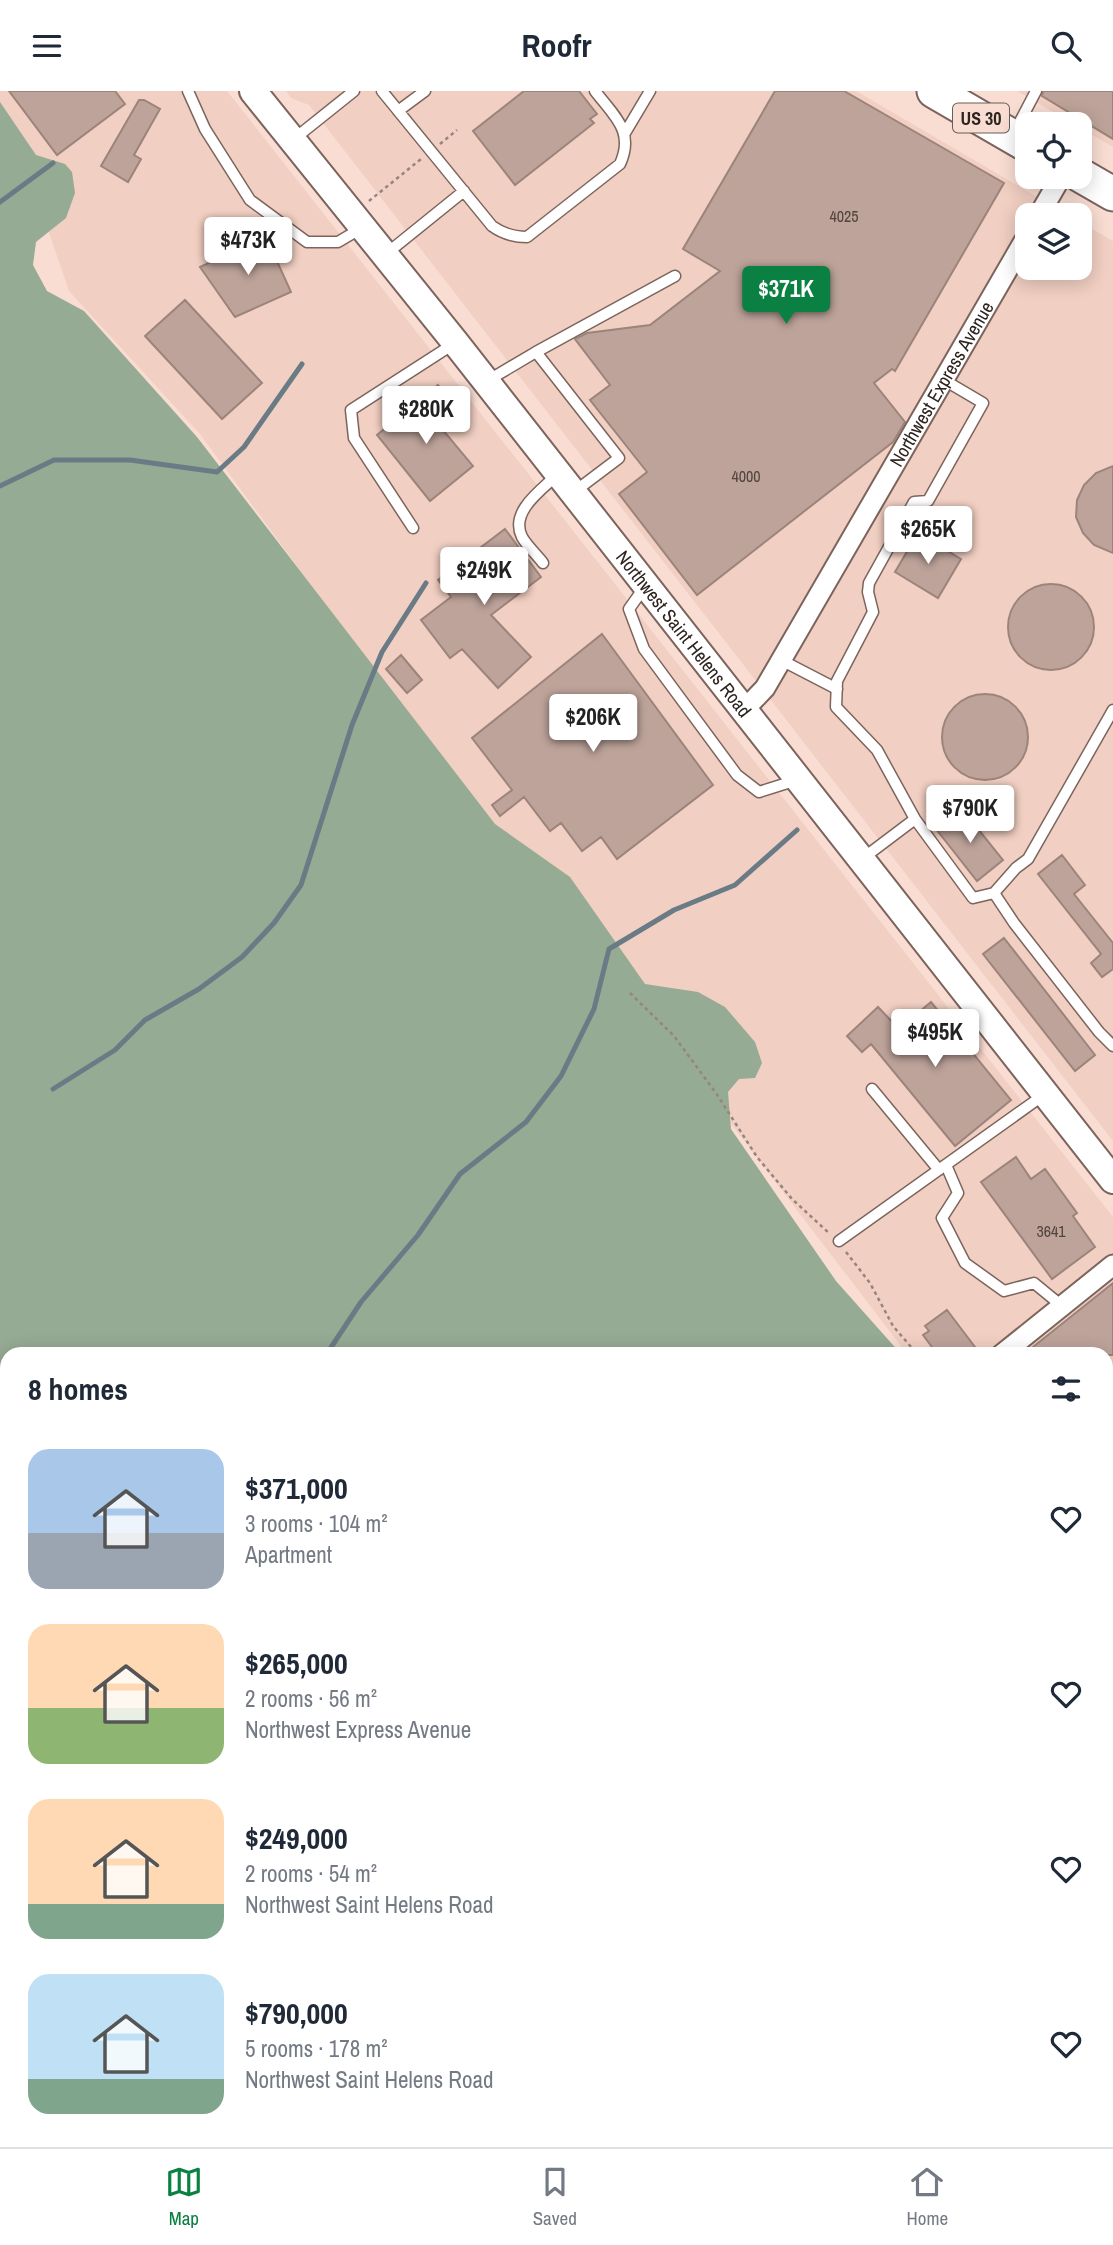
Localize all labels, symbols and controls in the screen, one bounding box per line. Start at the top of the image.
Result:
text: Roofr [522,24,591,67]
icon: menu [28,27,66,65]
icon: search [1047,27,1085,65]
road number: US 30 [953,103,1009,133]
map controls [1015,112,1092,280]
button: locate [1015,112,1092,189]
button: layers [1015,203,1092,280]
house number: 4025 [829,205,859,227]
pin: $473K [199,218,297,277]
text: $473K [220,224,276,255]
pin: $371K [737,267,835,326]
text: $371K [758,273,814,304]
street label: Northwest Express Avenue [883,296,999,471]
pin: $280K [377,387,475,446]
text: $280K [398,393,454,424]
house number: 4000 [731,465,761,487]
pin: $265K [879,507,977,566]
text: $265K [900,513,956,544]
street label: Northwest Saint Helens Road [610,545,758,722]
pin: $249K [435,547,533,607]
text: $249K [456,554,512,585]
pin: $206K [544,695,642,754]
text: $206K [565,701,621,732]
pin: $790K [921,785,1019,845]
text: $790K [942,792,998,823]
pin: $495K [886,1009,984,1069]
text: $495K [907,1016,963,1047]
house number: 3641 [1036,1220,1066,1242]
text: 8 homes [28,1369,128,1409]
icon: filters [1047,1370,1085,1408]
text: $371,000 [245,1468,348,1508]
icon: home [84,1477,168,1561]
icon: heart [1047,1500,1085,1538]
text: 3 rooms · 104 m² [245,1508,388,1539]
text: Apartment [245,1539,332,1570]
text: $265,000 [245,1643,348,1683]
icon: home [84,1652,168,1736]
icon: heart [1047,1675,1085,1713]
text: 2 rooms · 56 m² [245,1683,377,1714]
text: Northwest Express Avenue [245,1714,471,1745]
text: $249,000 [245,1818,348,1858]
icon: home [84,1827,168,1911]
icon: heart [1047,1850,1085,1888]
text: 2 rooms · 54 m² [245,1858,377,1889]
text: Northwest Saint Helens Road [245,1889,493,1920]
text: $790,000 [245,1993,348,2033]
icon: home [84,2002,168,2086]
icon: heart [1047,2025,1085,2063]
text: 5 rooms · 178 m² [245,2033,388,2064]
text: Northwest Saint Helens Road [245,2064,493,2095]
tab: Map [165,2163,203,2231]
tab: Saved [533,2163,577,2231]
tab: Home [907,2163,948,2231]

